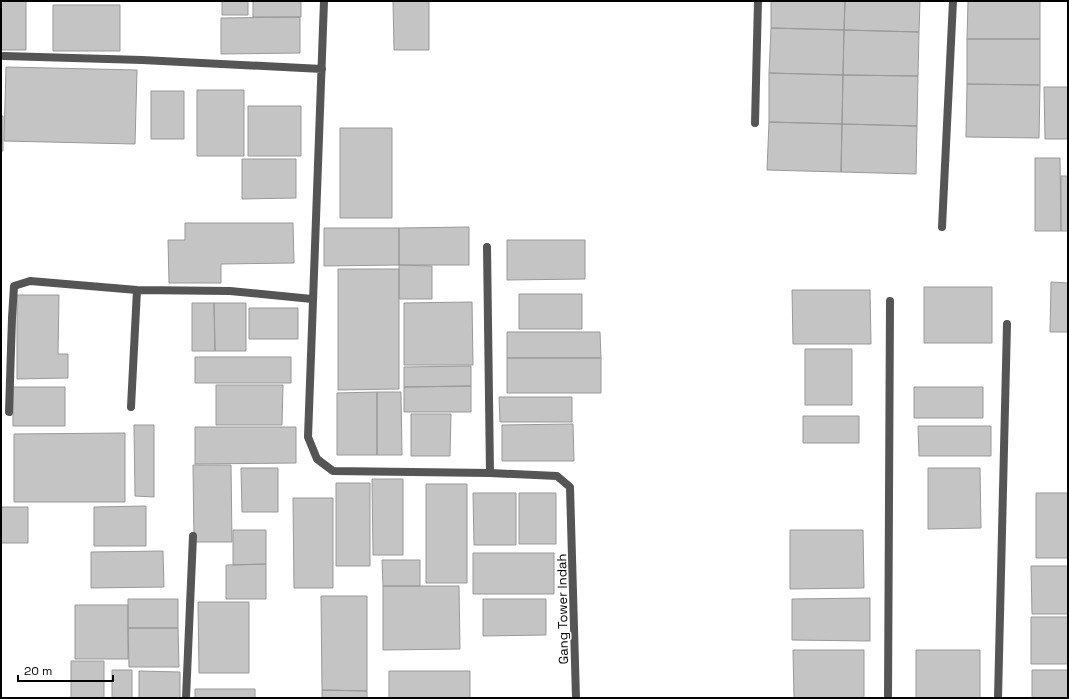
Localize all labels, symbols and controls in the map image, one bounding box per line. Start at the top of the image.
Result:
street label: Gang Tower Indah [553,553,572,665]
scale bar [18,657,113,683]
text: 20 m [24,663,52,679]

